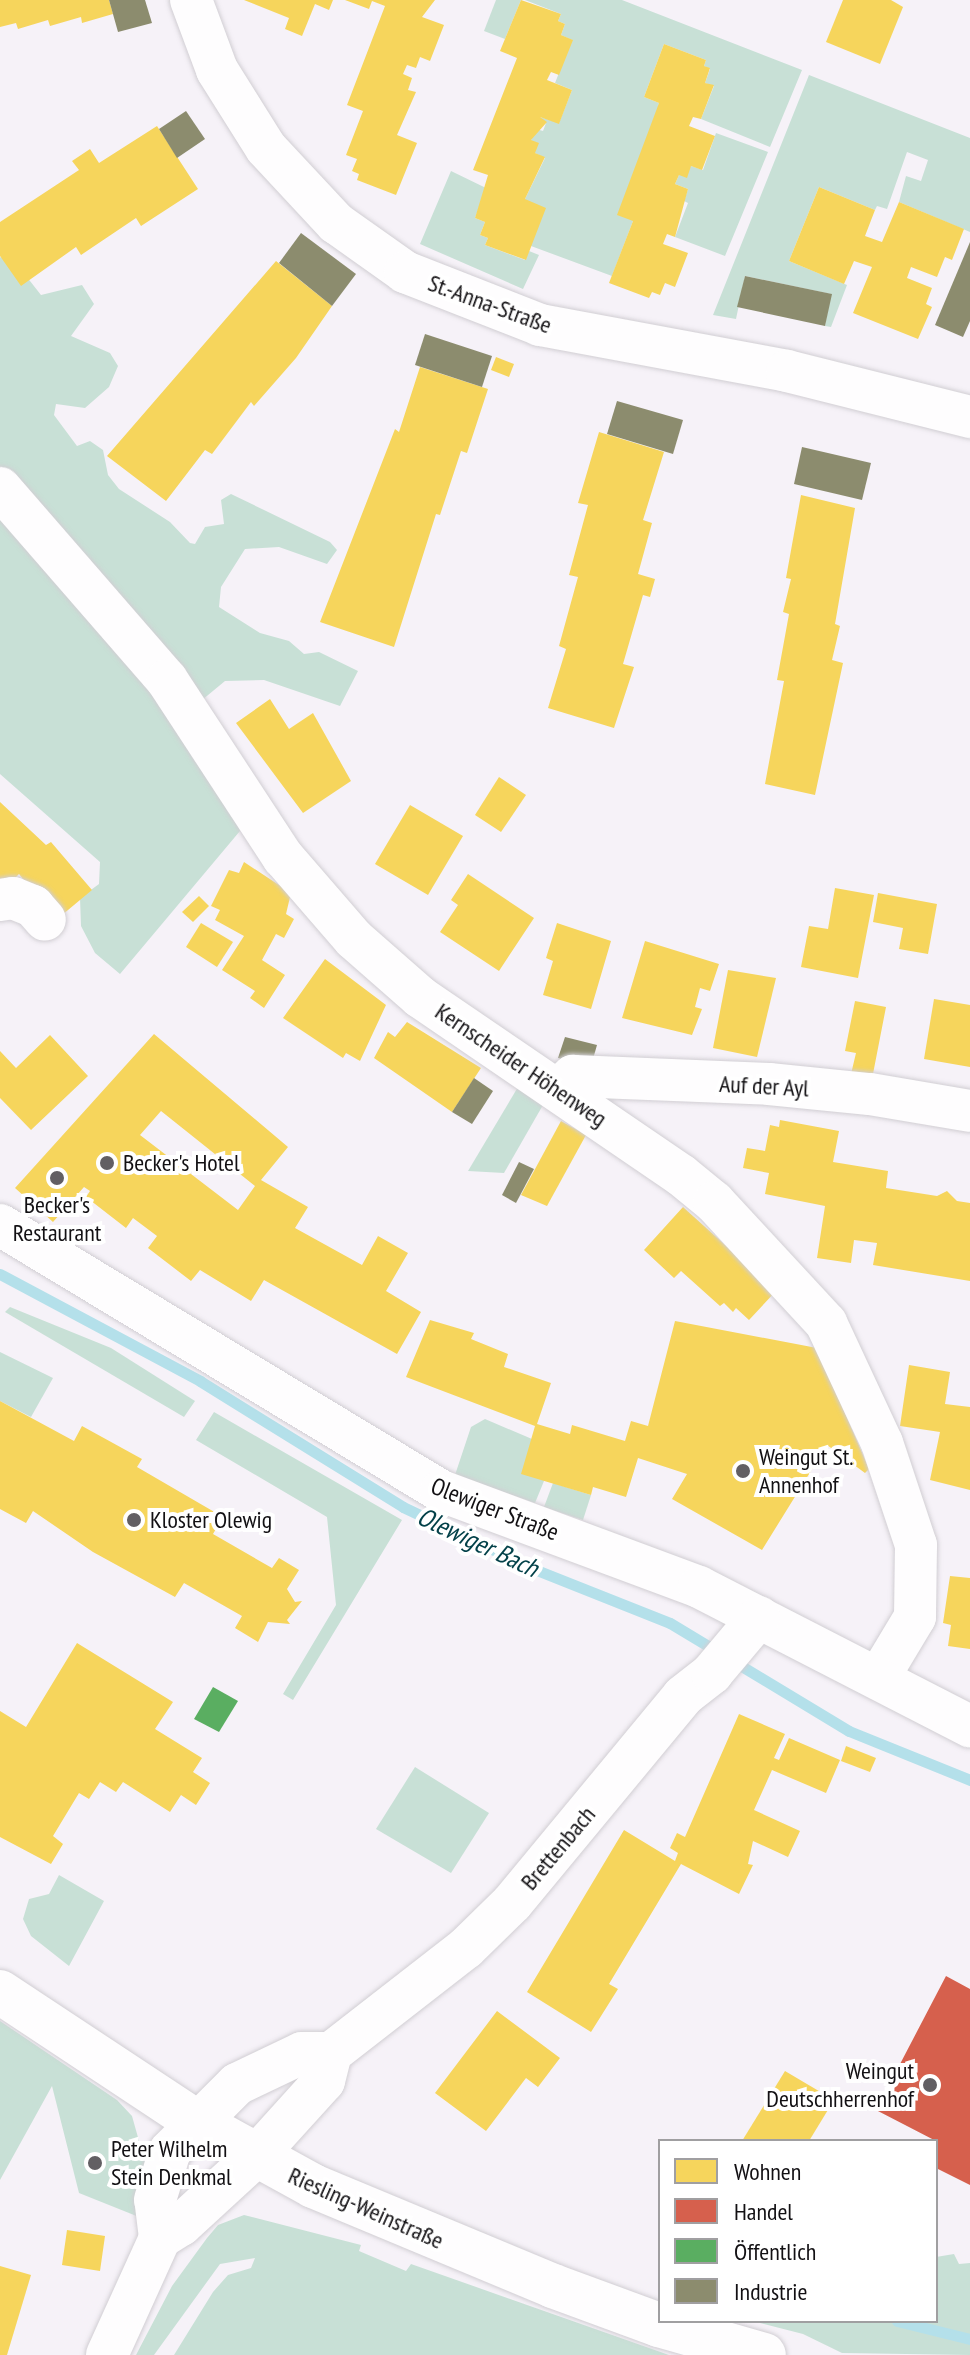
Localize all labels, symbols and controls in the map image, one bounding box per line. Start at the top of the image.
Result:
street label: St.-Anna-Straße [424,268,556,340]
street label: Kernscheider Höhenweg [430,997,612,1133]
street label: Auf der Ayl [718,1069,810,1103]
place label: Becker's Hotel [123,1149,240,1177]
marker: Becker's Hotel [98,1154,116,1172]
marker: Becker's Restaurant [48,1169,66,1187]
place label: Becker's Restaurant [13,1191,101,1247]
place label: Weingut St. Annenhof [759,1443,854,1499]
marker: Weingut St. Annenhof [734,1462,752,1480]
street label: Olewiger Straße [427,1471,563,1547]
water label: Olewiger Bach [413,1500,543,1584]
place label: Kloster Olewig [150,1506,272,1534]
marker: Kloster Olewig [125,1511,143,1529]
street label: Brettenbach [515,1800,601,1896]
place label: Weingut Deutschherrenhof [766,2057,914,2113]
marker: Weingut Deutschherrenhof [921,2076,939,2094]
place label: Peter Wilhelm Stein Denkmal [111,2135,232,2191]
legend [658,2139,938,2323]
marker: Peter Wilhelm Stein Denkmal [86,2154,104,2172]
text: Wohnen [734,2156,801,2187]
street label: Riesling-Weinstraße [284,2161,448,2255]
text: Handel [734,2196,793,2227]
text: Öffentlich [734,2236,816,2267]
text: Industrie [734,2276,807,2307]

